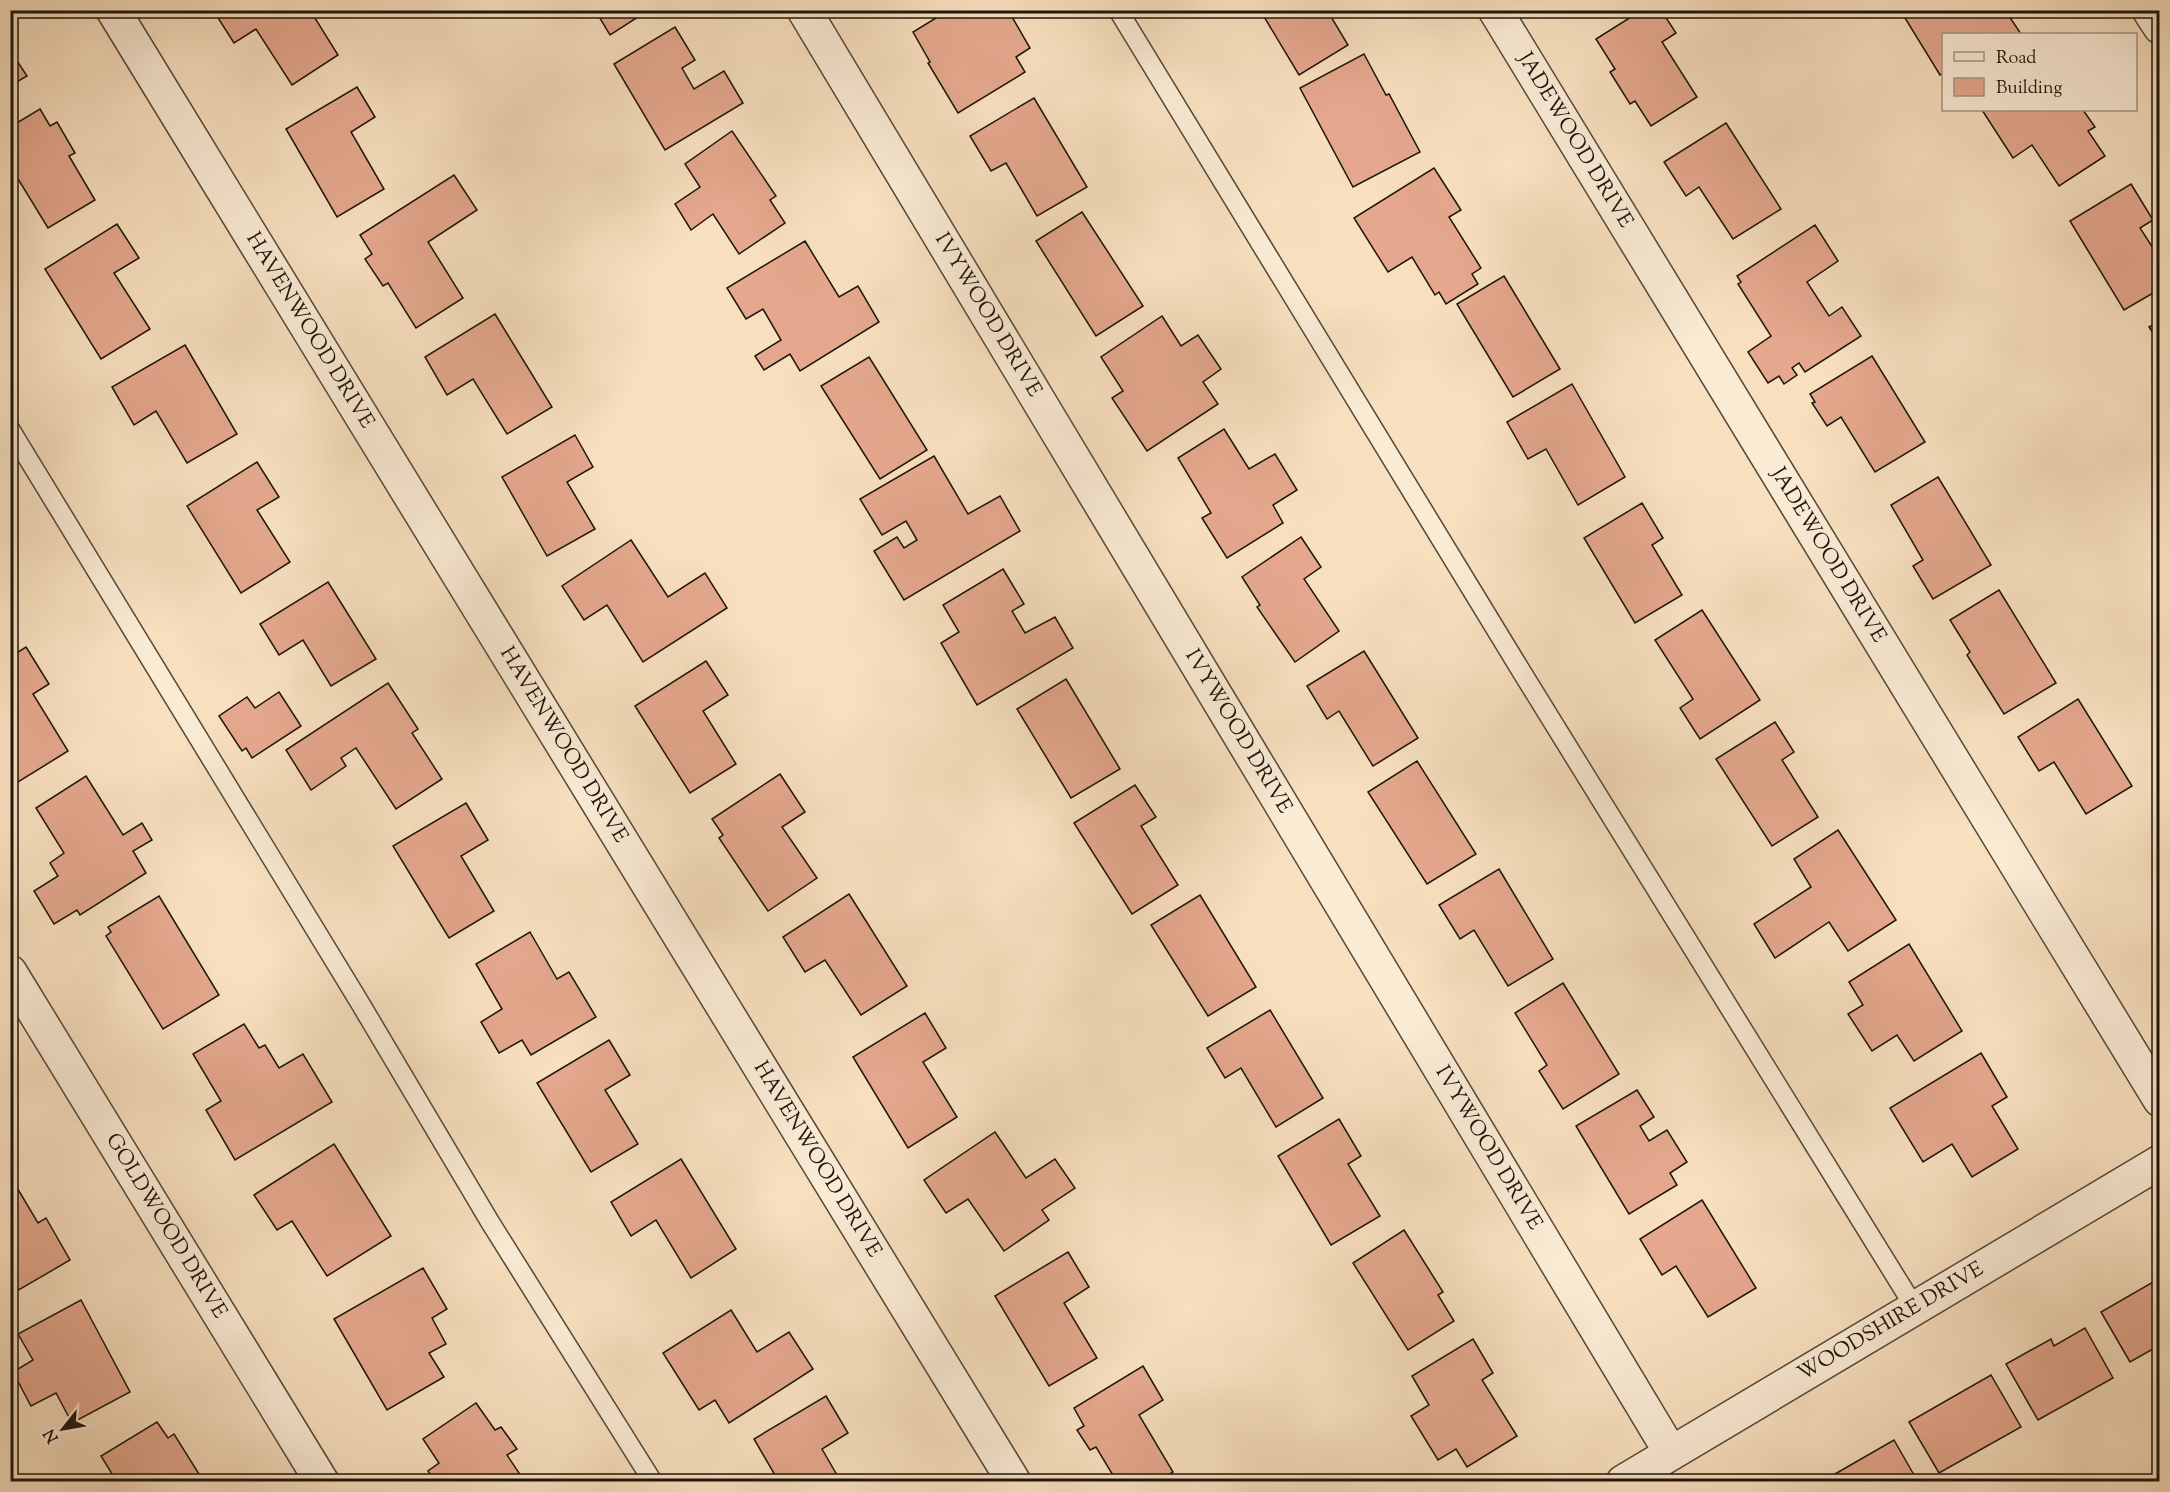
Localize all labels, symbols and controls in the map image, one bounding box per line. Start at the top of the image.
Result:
legend [1942,33,2137,111]
street label: JADEWOOD DRIVE [1509,46,1640,234]
text: Road [1996,46,2036,72]
text: Building [1996,76,2062,102]
street label: HAVENWOOD DRIVE [238,227,381,435]
street label: IVYWOOD DRIVE [926,227,1048,403]
street label: JADEWOOD DRIVE [1762,461,1893,649]
street label: HAVENWOOD DRIVE [491,641,635,849]
street label: IVYWOOD DRIVE [1177,644,1299,820]
street label: HAVENWOOD DRIVE [745,1056,888,1264]
street label: IVYWOOD DRIVE [1427,1061,1549,1236]
street label: GOLDWOOD DRIVE [97,1128,234,1325]
street label: WOODSHIRE DRIVE [1792,1255,1990,1389]
north arrow [33,1399,93,1459]
text: N [39,1424,65,1447]

